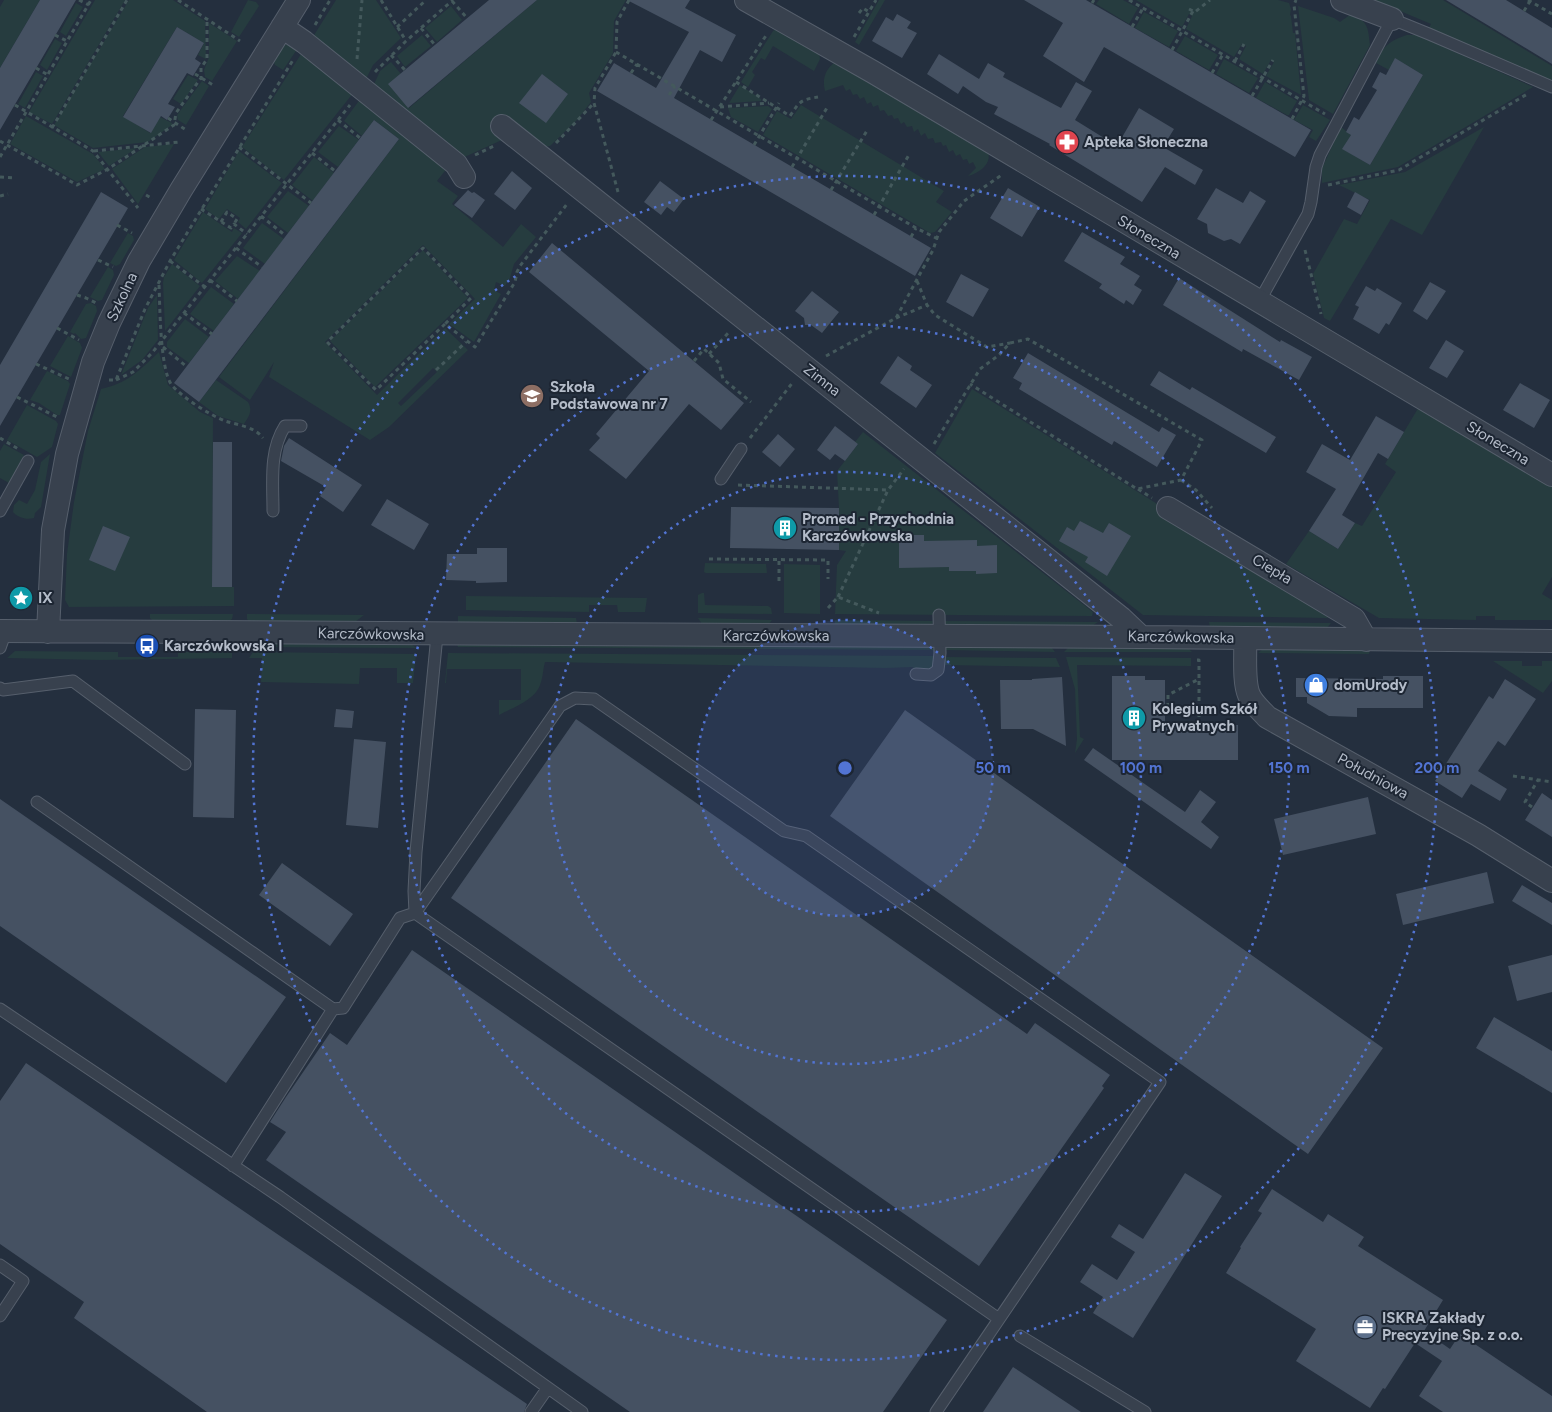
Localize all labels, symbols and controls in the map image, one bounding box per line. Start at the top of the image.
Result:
pharmacy icon: Apteka Słoneczna [1054,129,1080,155]
place label: Apteka Słoneczna [1084,133,1208,151]
street label: Słoneczna [1114,211,1184,263]
street label: Szkolna [103,270,141,324]
street label: Zimna [800,360,844,400]
place label: Szkoła Podstawowa nr 7 [550,378,668,413]
school or university icon: Szkoła Podstawowa nr 7 [519,383,545,409]
street label: Słoneczna [1463,417,1533,469]
place label: Promed - Przychodnia Karczówkowska [802,510,954,545]
building icon: Promed - Przychodnia Karczówkowska [772,515,798,541]
street label: Ciepła [1249,550,1295,588]
place icon: IX [8,585,34,611]
place label: IX [38,589,53,607]
street label: Karczówkowska [318,624,424,644]
street label: Karczówkowska [723,627,829,645]
street label: Karczówkowska [1128,627,1234,647]
bus stop icon: Karczówkowska I [134,633,160,659]
place label: Karczówkowska I [164,637,283,655]
shop icon: domUrody [1303,672,1329,698]
place label: domUrody [1334,676,1408,694]
place label: Kolegium Szkół Prywatnych [1152,700,1258,735]
building icon: Kolegium Szkół Prywatnych [1121,705,1147,731]
street label: Południowa [1334,749,1412,803]
centre of rings [836,759,854,777]
text: 50 m [975,759,1011,777]
text: 100 m [1120,759,1162,777]
text: 150 m [1268,759,1310,777]
text: 200 m [1415,759,1459,777]
place label: ISKRA Zakłady Precyzyjne Sp. z o.o. [1382,1309,1523,1344]
office icon: ISKRA Zakłady Precyzyjne Sp. z o.o. [1352,1314,1378,1340]

